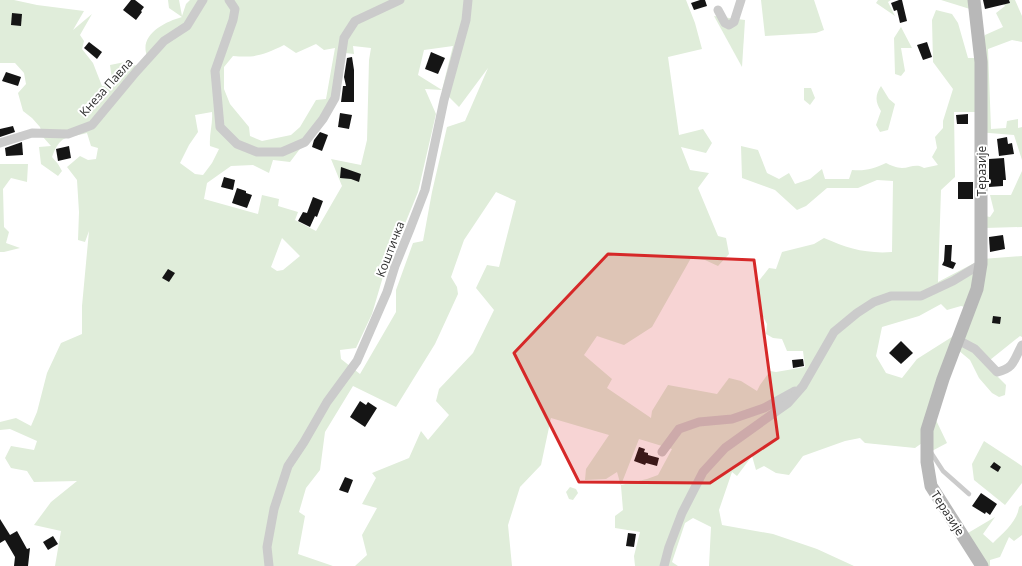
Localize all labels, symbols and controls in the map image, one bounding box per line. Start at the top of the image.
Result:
street label: Кнеза Павла [75,54,137,120]
street label: Теразије [973,145,990,196]
street label: Коштичка [372,219,408,279]
street label: Теразије [927,487,969,539]

